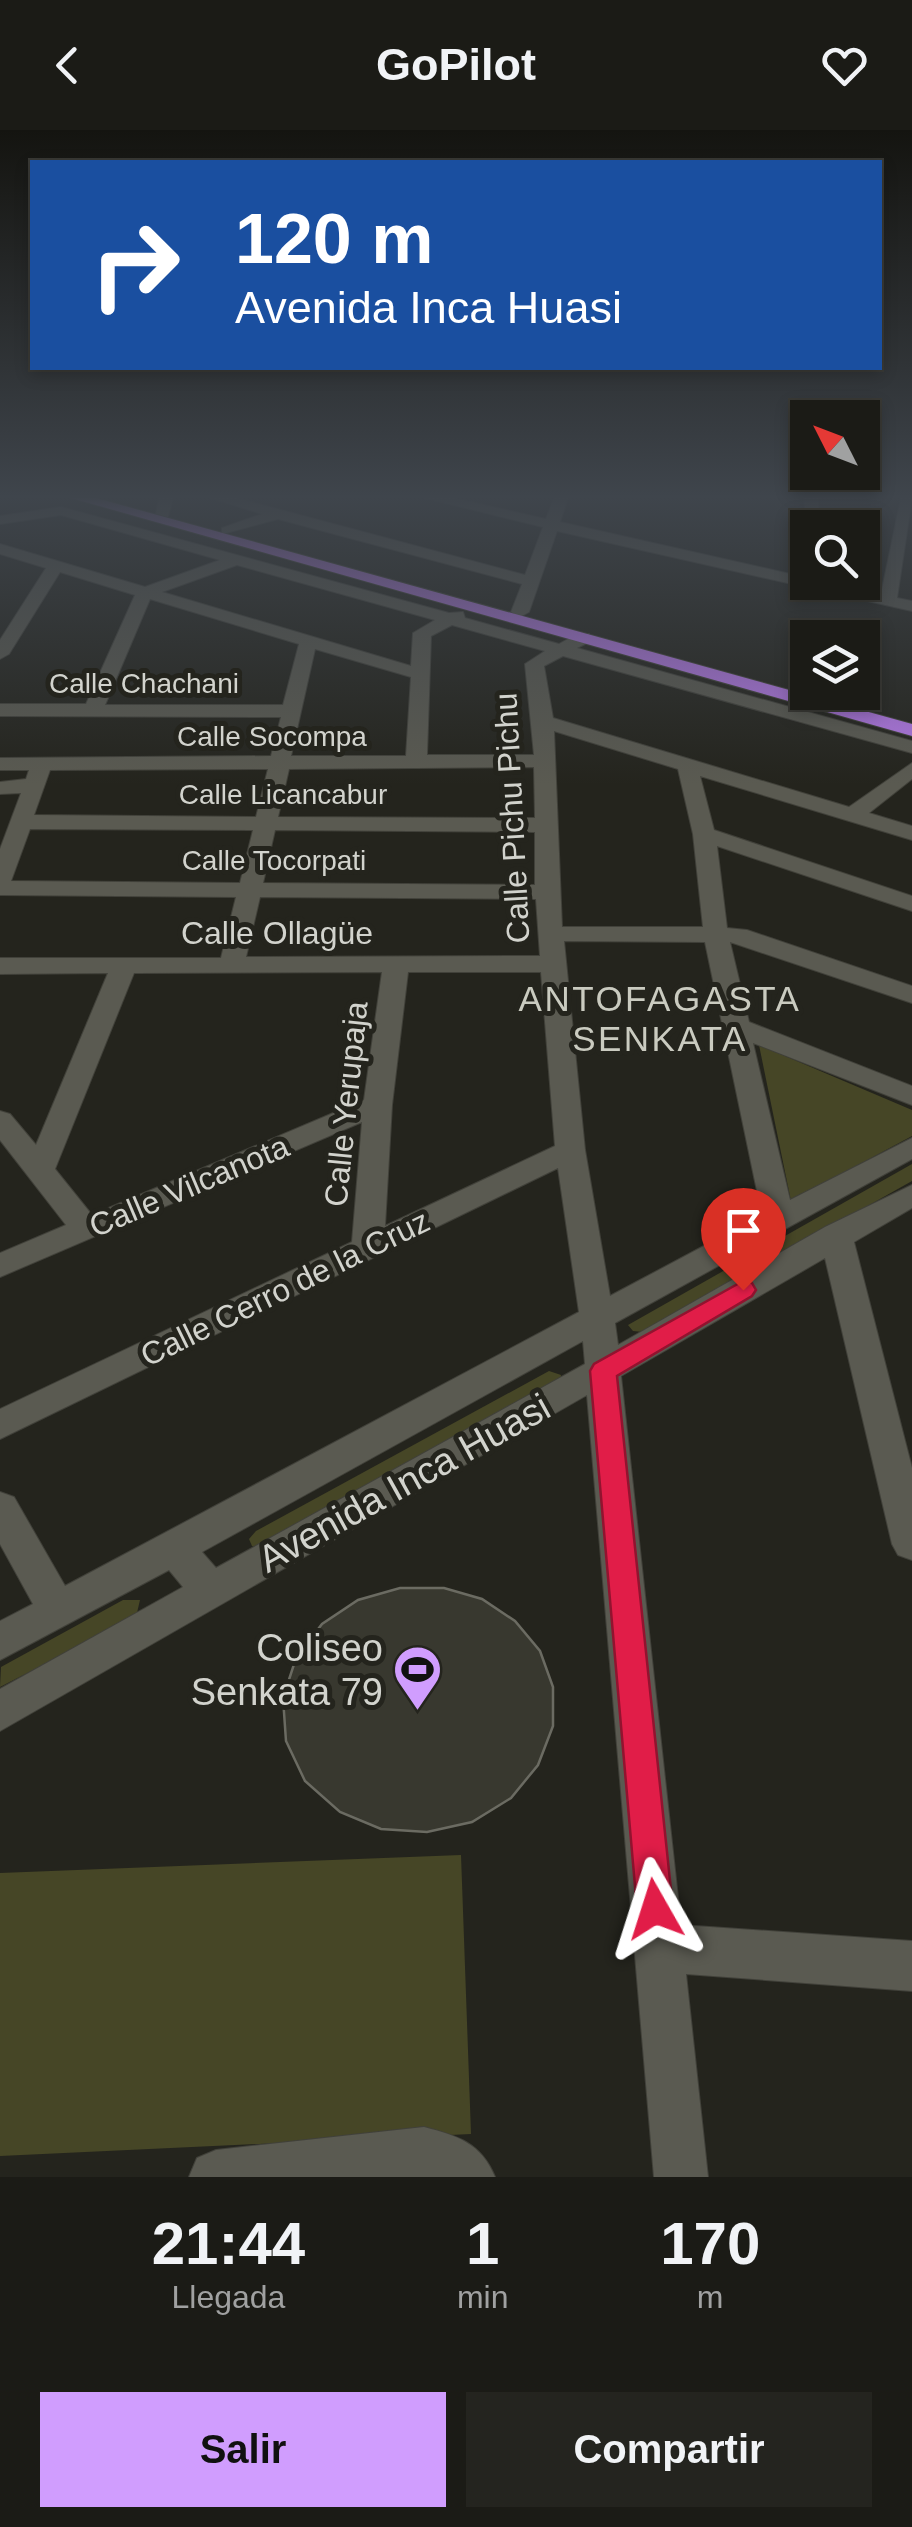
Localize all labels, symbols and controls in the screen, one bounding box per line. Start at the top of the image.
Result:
icon: back [40,38,95,93]
icon: heart [817,38,872,93]
text: GoPilot [376,39,536,90]
icon: right [70,200,200,330]
text: 120 m [235,200,433,278]
text: Avenida Inca Huasi [235,282,622,333]
north arrow [790,400,880,490]
map controls [790,400,880,710]
button: search [790,510,880,600]
button: layers [790,620,880,710]
street label: Calle Chachani [49,668,239,699]
street label: Calle Pichu Pichu [487,692,537,944]
street label: Calle Socompa [177,721,367,752]
street label: Calle Licancabur [179,779,387,810]
street label: Calle Tocorpati [182,845,366,876]
street label: Calle Ollagüe [181,915,373,951]
district label: ANTOFAGASTA SENKATA [519,979,801,1058]
street label: Calle Yerupaja [317,999,375,1209]
street label: Calle Vilcanota [84,1128,294,1244]
pin [701,1188,786,1291]
street label: Calle Cerro de la Cruz [135,1202,435,1374]
icon: arrive [716,1203,771,1258]
street label: Avenida Inca Huasi [251,1385,557,1581]
place label: Coliseo Senkata 79 [191,1627,383,1713]
sports icon: Coliseo Senkata 79 [392,1644,444,1712]
position arrow [603,1857,707,1961]
text: 21:44 [152,2210,305,2277]
text: 1 [466,2210,499,2277]
text: 170 [660,2210,760,2277]
text: Llegada [171,2279,285,2315]
text: min [457,2279,508,2315]
text: m [697,2279,724,2315]
button: Salir [40,2392,446,2507]
button: Compartir [466,2392,872,2507]

